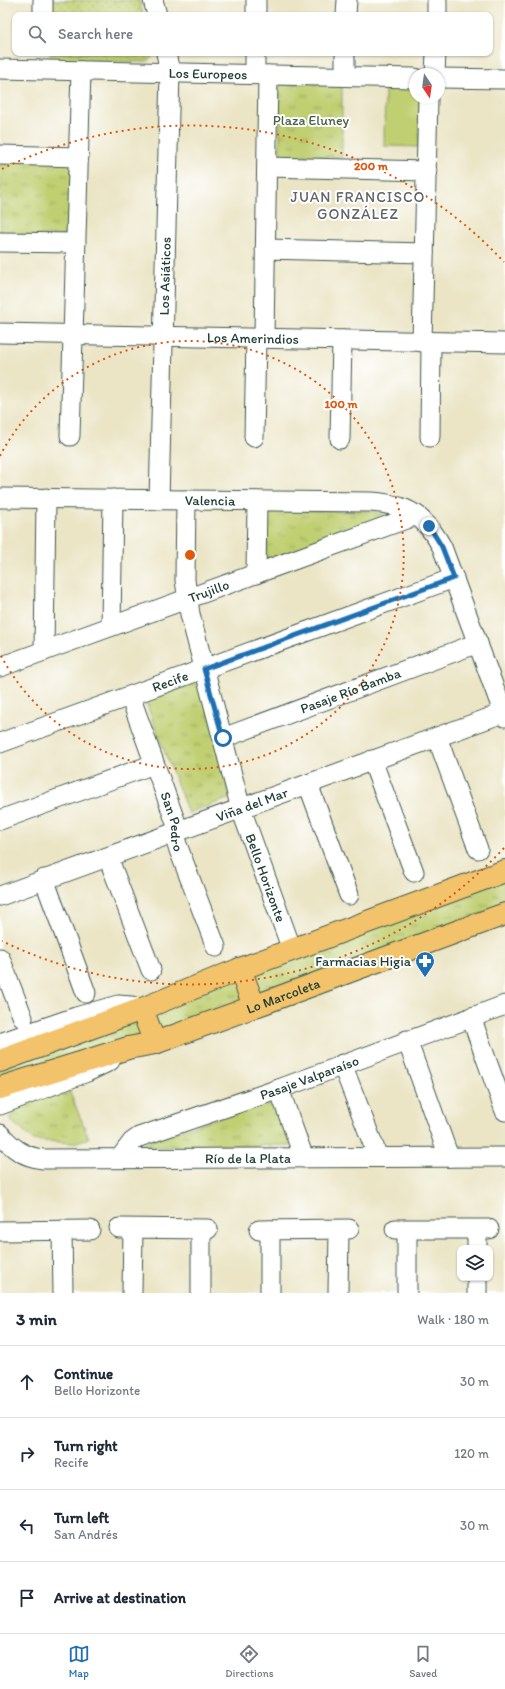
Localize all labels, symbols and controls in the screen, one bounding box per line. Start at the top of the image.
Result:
search box [12,12,493,56]
icon: search [26,23,48,45]
text: Search here [58,25,133,43]
street label: Los Europeos [168,64,248,83]
north arrow [409,68,445,104]
park label: Plaza Eluney [273,112,350,129]
text: 200 m [354,159,389,173]
district label: JUAN FRANCISCO GONZÁLEZ [291,188,425,223]
street label: Los Asiáticos [155,237,174,316]
street label: Los Amerindios [207,329,299,347]
text: 100 m [324,397,358,411]
street label: Valencia [185,491,236,509]
route end [420,517,438,535]
centre of rings [183,548,197,562]
street label: Trujillo [186,576,231,606]
street label: Pasaje Río Bamba [298,664,404,717]
street label: Recife [150,667,191,696]
route start [214,729,232,747]
street label: Viña del Mar [214,783,291,825]
street label: San Pedro [157,789,187,854]
street label: Bello Horizonte [242,831,290,925]
pharmacy icon: Farmacias Higia [414,950,436,978]
place label: Farmacias Higia [315,953,412,970]
street label: Lo Marcoleta [244,974,322,1017]
street label: Pasaje Valparaíso [258,1052,361,1103]
street label: Río de la Plata [205,1149,291,1167]
map controls [457,1245,493,1281]
button: layers [457,1245,493,1281]
text: 3 min [16,1309,57,1329]
text: Walk · 180 m [417,1312,489,1327]
text: Continue [54,1365,113,1383]
icon: ahead [16,1371,38,1393]
text: 30 m [460,1374,489,1389]
text: Bello Horizonte [54,1383,140,1398]
text: Turn right [54,1437,118,1455]
icon: right [16,1443,38,1465]
text: 120 m [454,1446,489,1461]
text: Recife [54,1455,89,1470]
text: Turn left [54,1509,109,1527]
icon: left [16,1515,38,1537]
text: 30 m [460,1518,489,1533]
text: San Andrés [54,1527,118,1542]
icon: arrive [16,1587,38,1609]
text: Arrive at destination [54,1589,186,1607]
tab: Map [68,1643,90,1680]
tab: Directions [225,1643,274,1680]
tab: Saved [409,1643,437,1680]

